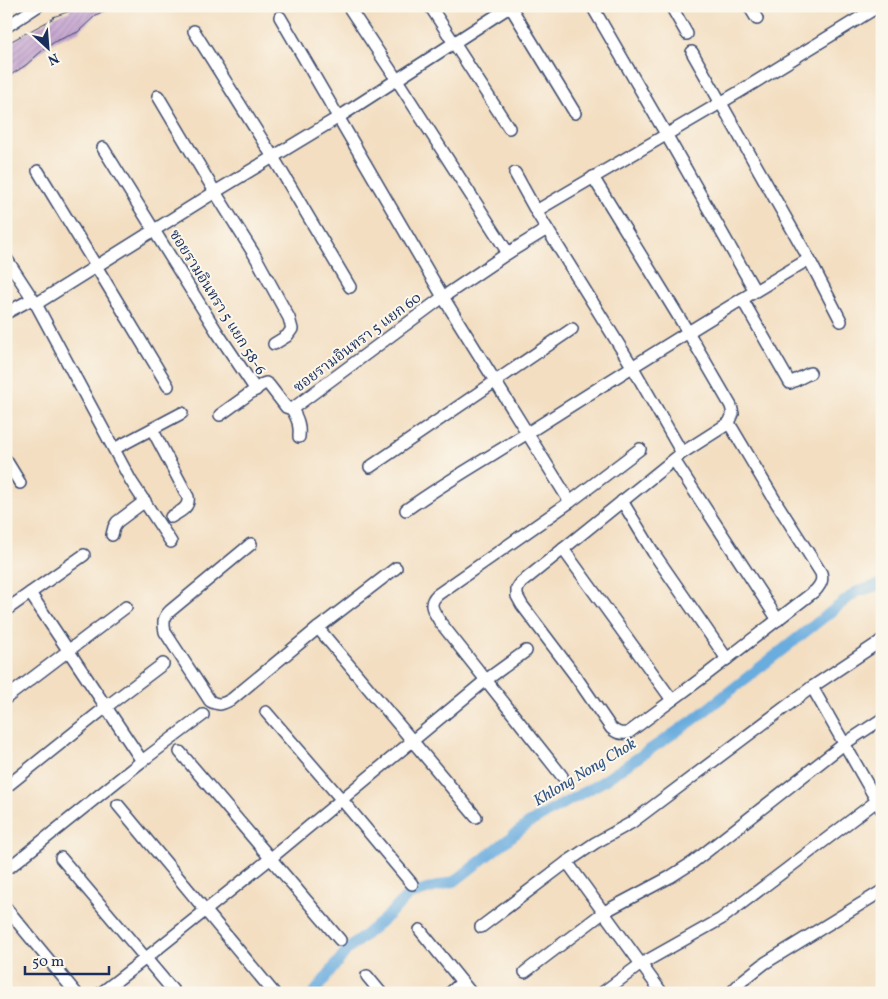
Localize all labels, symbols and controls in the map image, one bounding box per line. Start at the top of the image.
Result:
north arrow [22,22,72,72]
text: N [44,48,62,69]
street label: ซอยรามอินทรา 5 แยก 58-6 [163,226,270,380]
street label: ซอยรามอินทรา 5 แยก 60 [290,288,426,398]
water label: Khlong Nong Chok [529,733,641,812]
scale bar [25,944,109,976]
text: 50 m [32,952,64,973]

